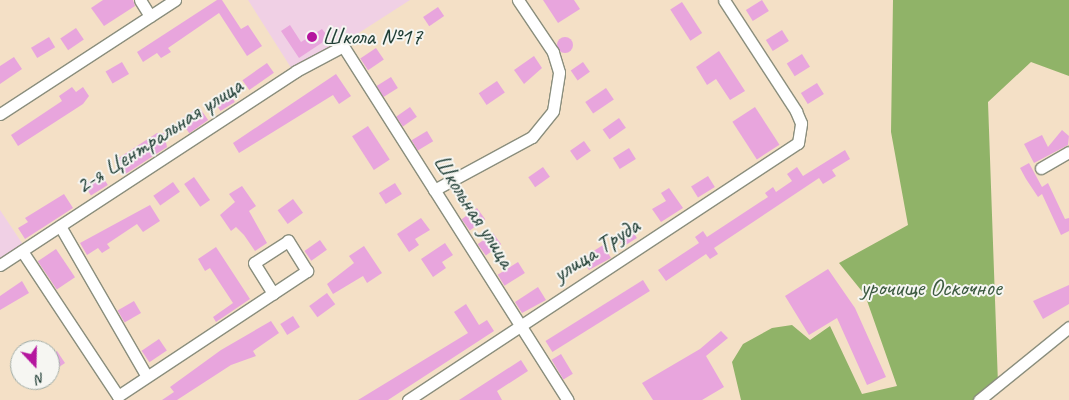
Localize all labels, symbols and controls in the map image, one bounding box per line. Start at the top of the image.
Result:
place label: Школа №17 [322,23,422,51]
marker: Школа №17 [306,31,318,43]
street label: 2-я Центральная улица [69,71,249,201]
street label: Школьная улица [426,148,522,274]
street label: улица Труда [548,212,644,288]
park label: урочище Оскочное [860,274,1002,302]
north arrow [10,340,60,390]
text: N [33,369,47,388]

